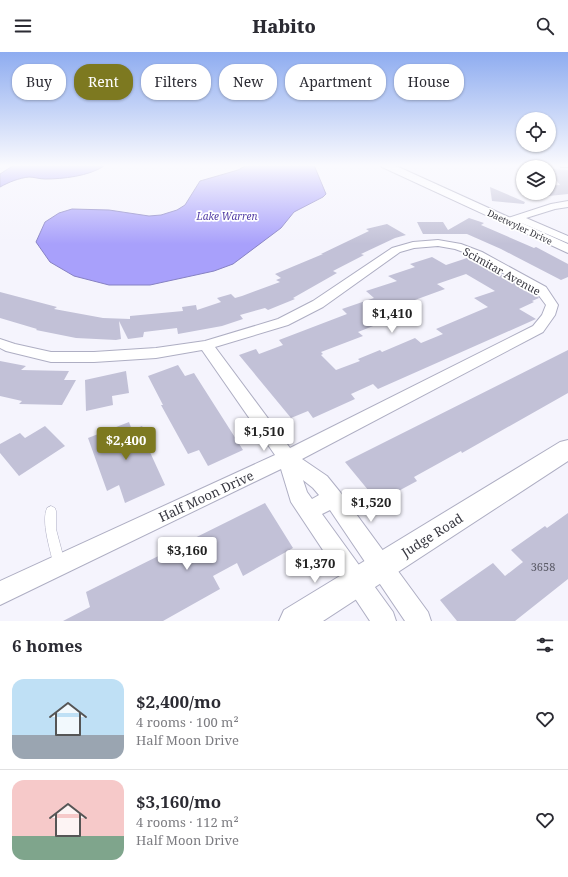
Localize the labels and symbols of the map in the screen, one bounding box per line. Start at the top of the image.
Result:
street label: Daetwyler Drive [485,206,555,248]
water label: Lake Warren [196,209,257,223]
street label: Scimitar Avenue [461,244,543,299]
pin: $1,410 [359,300,425,334]
pin: $1,510 [231,418,297,452]
pin: $2,400 [93,427,159,461]
street label: Half Moon Drive [156,466,257,526]
pin: $1,520 [338,489,404,523]
street label: Judge Road [397,509,466,562]
pin: $3,160 [154,537,220,571]
pin: $1,370 [282,550,348,584]
house number: 3658 [531,559,555,574]

